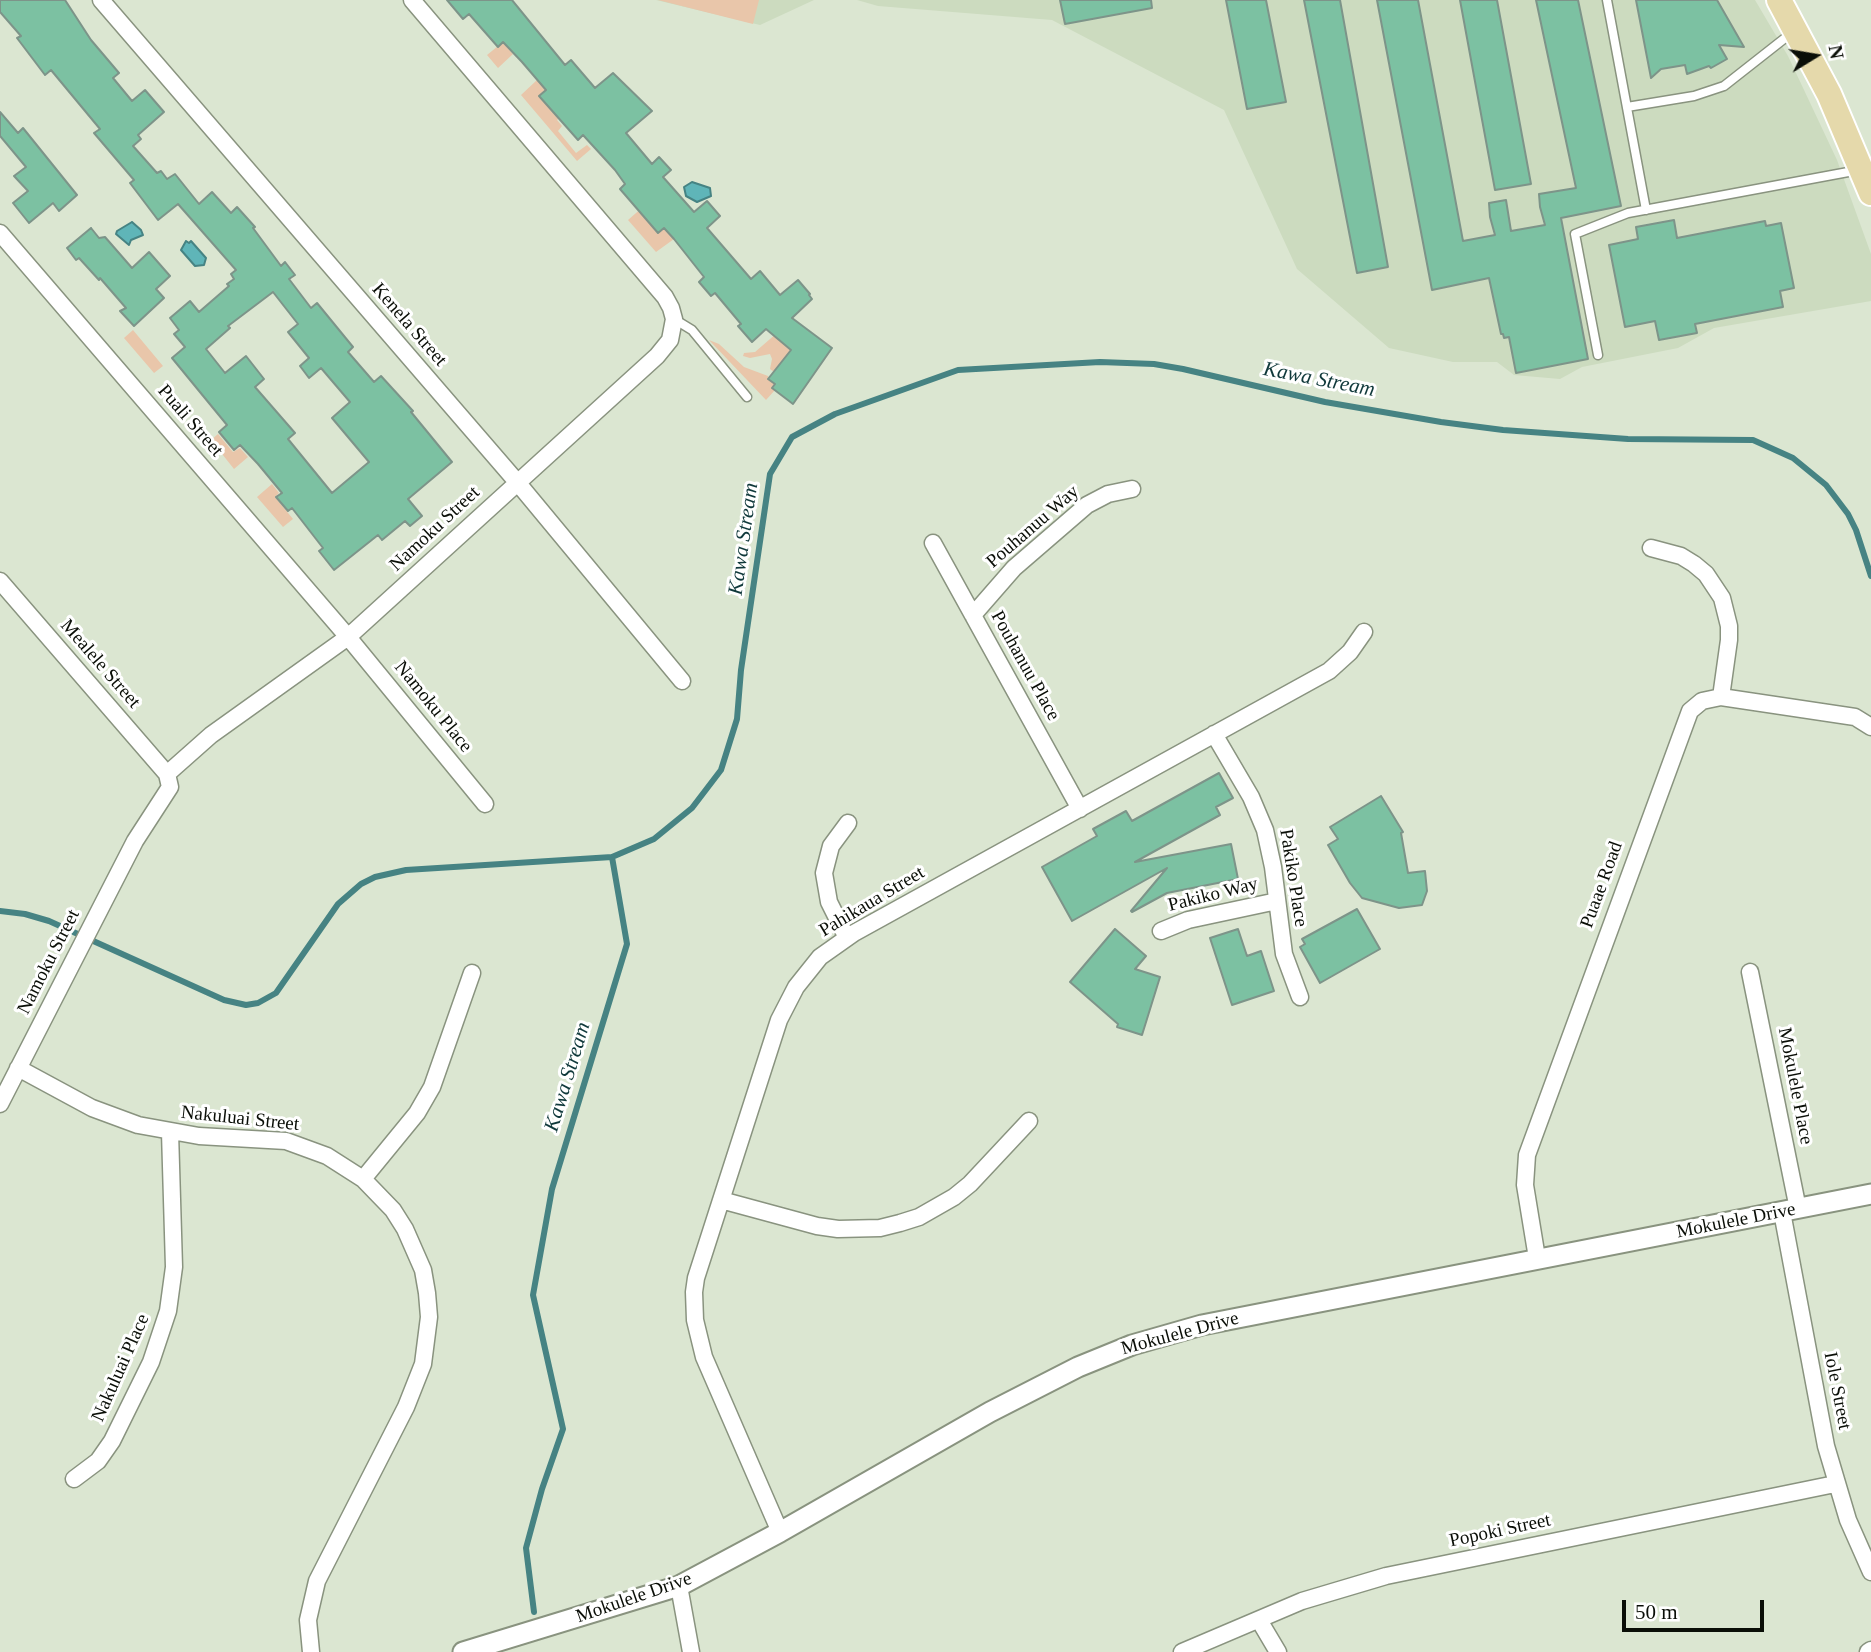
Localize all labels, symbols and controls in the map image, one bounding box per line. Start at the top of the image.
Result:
north arrow [1780,21,1850,91]
text: N [1824,43,1848,61]
street label: Kenela Street [367,279,451,371]
water label: Kawa Stream [1261,357,1377,403]
street label: Puali Street [152,380,228,462]
water label: Kawa Stream [724,481,764,597]
street label: Pouhanuu Way [982,481,1084,573]
street label: Namoku Street [385,482,485,576]
street label: Pouhanuu Place [985,607,1065,725]
street label: Mealele Street [55,615,145,713]
street label: Namoku Place [389,657,477,757]
street label: Pakiko Place [1274,827,1312,929]
street label: Puaae Road [1576,839,1628,931]
street label: Pahikaua Street [815,862,929,942]
street label: Pakiko Way [1166,873,1260,917]
street label: Namoku Street [13,906,85,1018]
water label: Kawa Stream [539,1019,597,1135]
street label: Mokulele Place [1772,1026,1818,1146]
street label: Nakuluai Street [180,1101,300,1137]
street label: Mokulele Drive [1675,1198,1797,1244]
street label: Mokulele Drive [1119,1307,1241,1361]
street label: Nakuluai Place [87,1311,155,1425]
street label: Iole Street [1818,1350,1856,1432]
street label: Popoki Street [1447,1509,1553,1553]
street label: Mokulele Drive [573,1568,695,1628]
scale bar [1626,1586,1768,1630]
text: 50 m [1635,1600,1678,1624]

